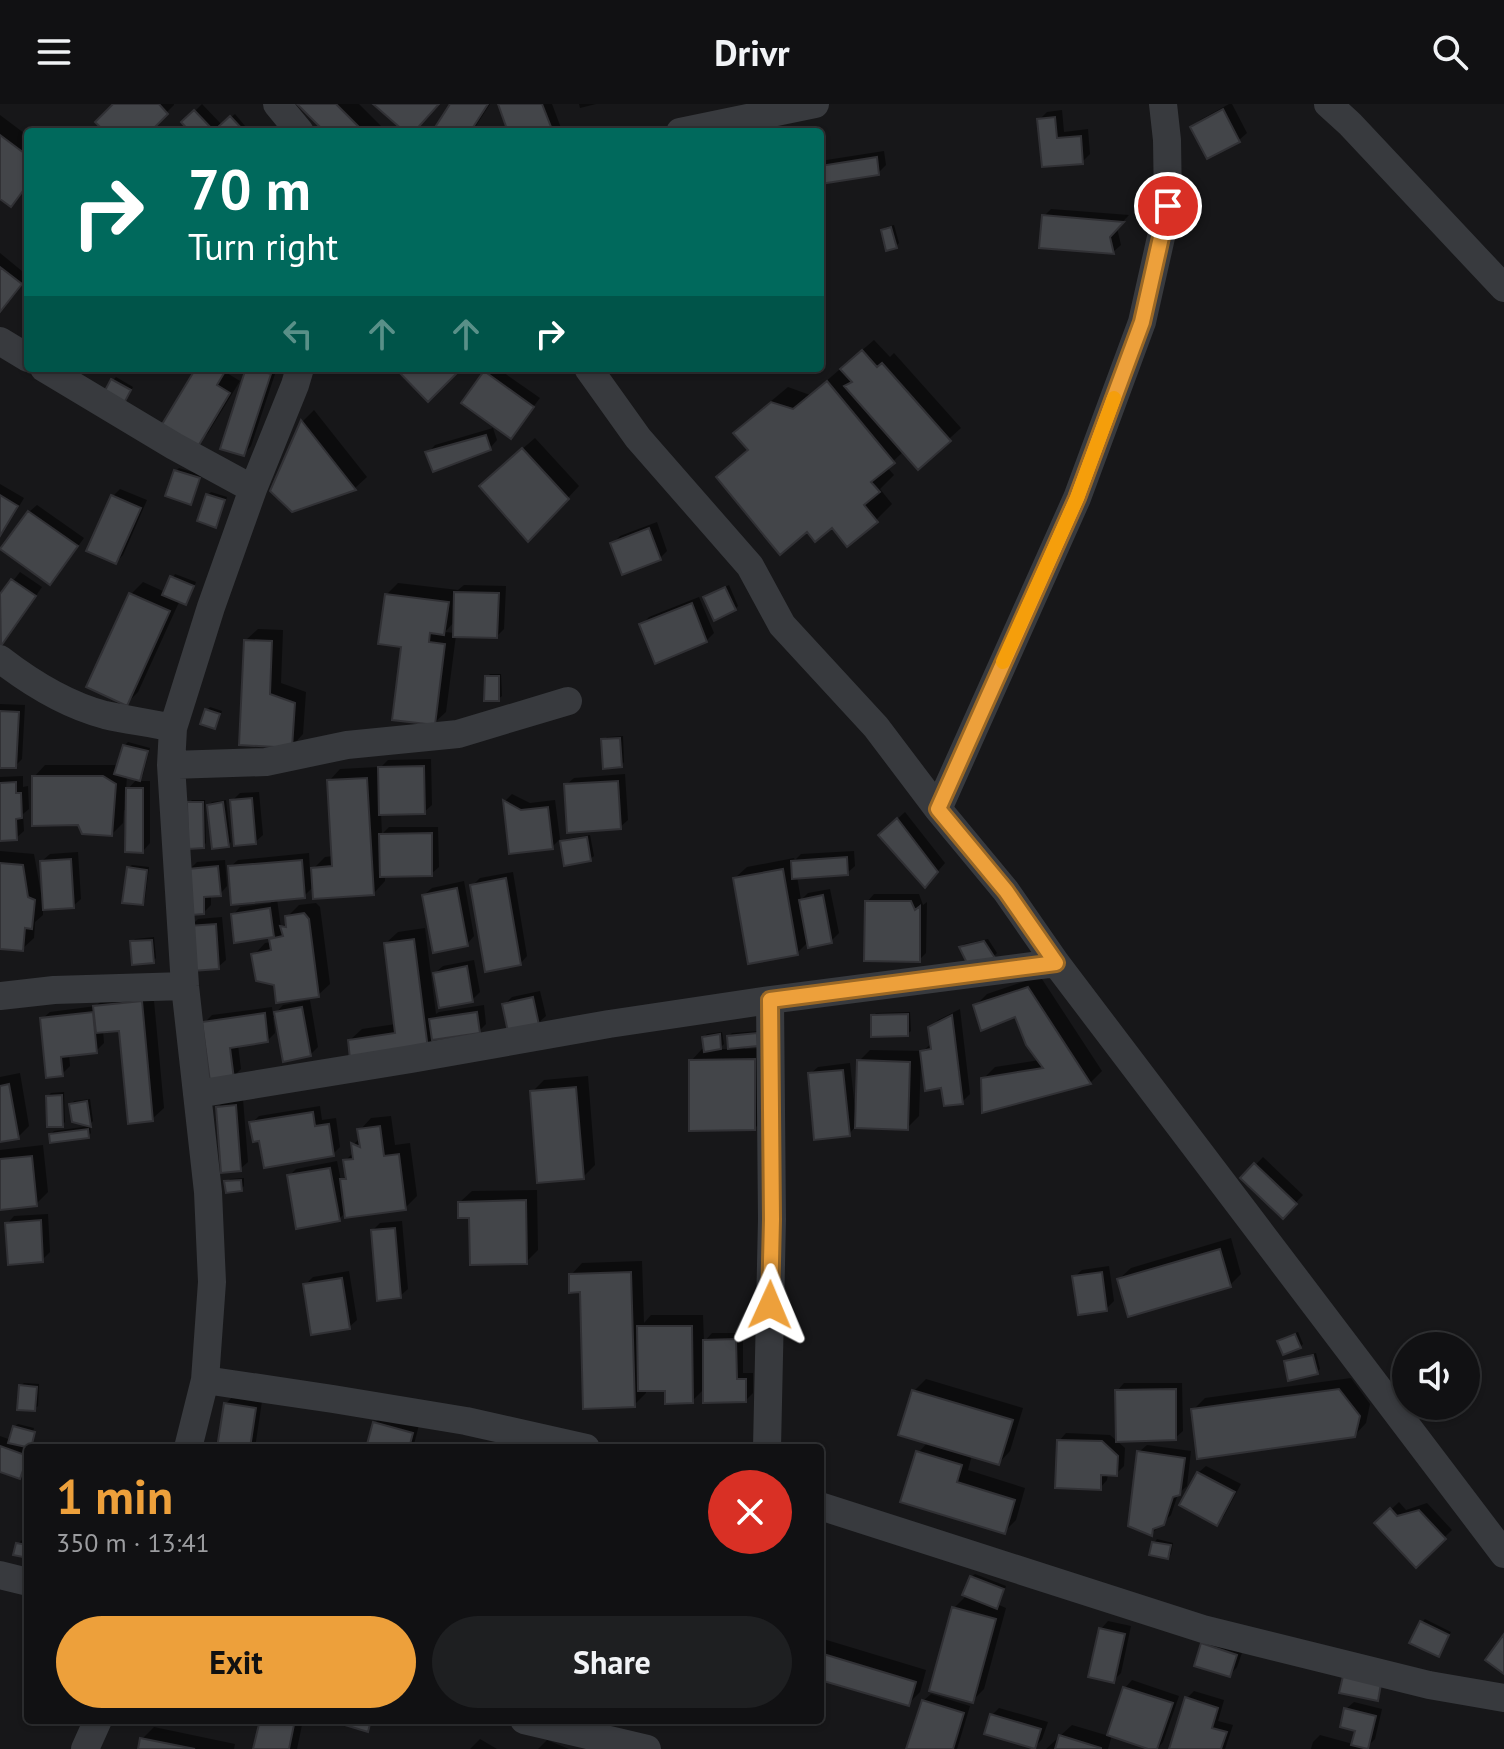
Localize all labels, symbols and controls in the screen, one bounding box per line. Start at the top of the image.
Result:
text: Drivr [714,29,790,76]
icon: menu [32,30,76,74]
icon: search [1428,30,1472,74]
text: 70 m [188,153,311,225]
icon: right [56,160,160,264]
pin [1134,172,1202,240]
icon: arrive [1146,184,1190,228]
text: Turn right [188,223,338,270]
icon: left [276,312,320,356]
icon: ahead [360,312,404,356]
icon: ahead [444,312,488,356]
icon: right [528,312,572,356]
position arrow [728,1263,812,1347]
map controls [1392,1332,1480,1420]
button: sound [1392,1332,1480,1420]
text: 1 min [56,1465,173,1527]
button: close [708,1470,792,1554]
text: 350 m · 13:41 [56,1526,210,1559]
button: Exit [56,1616,416,1708]
button: Share [432,1616,792,1708]

